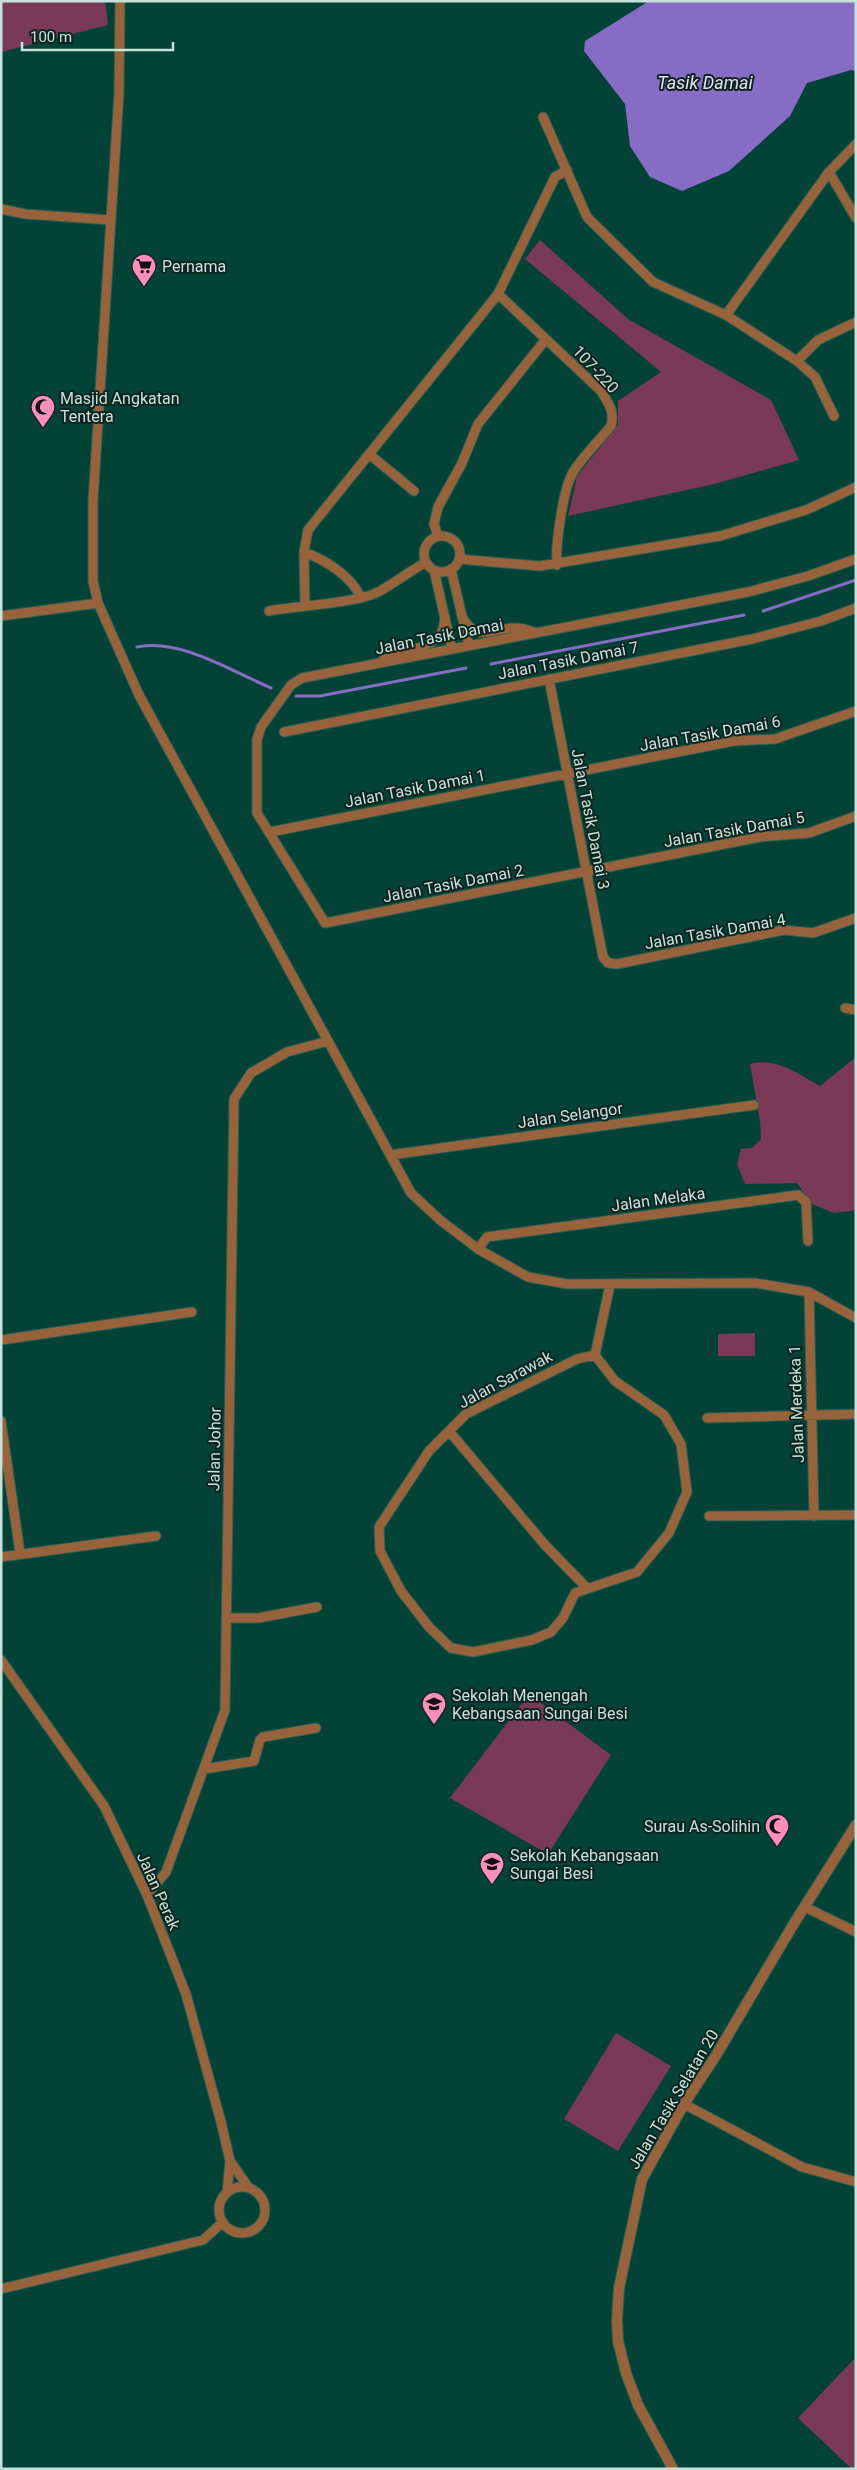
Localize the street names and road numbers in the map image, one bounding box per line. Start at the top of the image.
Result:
street label: 107-220 [569,342,622,397]
street label: Jalan Tasik Damai [373,615,505,658]
street label: Jalan Tasik Damai 7 [496,638,640,683]
street label: Jalan Tasik Damai 6 [638,712,782,755]
street label: Jalan Tasik Damai 3 [568,747,613,891]
street label: Jalan Tasik Damai 1 [343,766,487,811]
street label: Jalan Tasik Damai 5 [662,808,806,851]
street label: Jalan Tasik Damai 2 [381,861,525,906]
street label: Jalan Tasik Damai 4 [643,910,787,953]
street label: Jalan Selangor [516,1099,624,1132]
street label: Jalan Melaka [610,1183,706,1215]
street label: Jalan Merdeka 1 [785,1345,808,1463]
street label: Jalan Sarawak [455,1346,556,1412]
street label: Jalan Johor [204,1406,225,1491]
street label: Jalan Perak [133,1849,185,1934]
street label: Jalan Tasik Selatan 20 [624,2026,723,2173]

